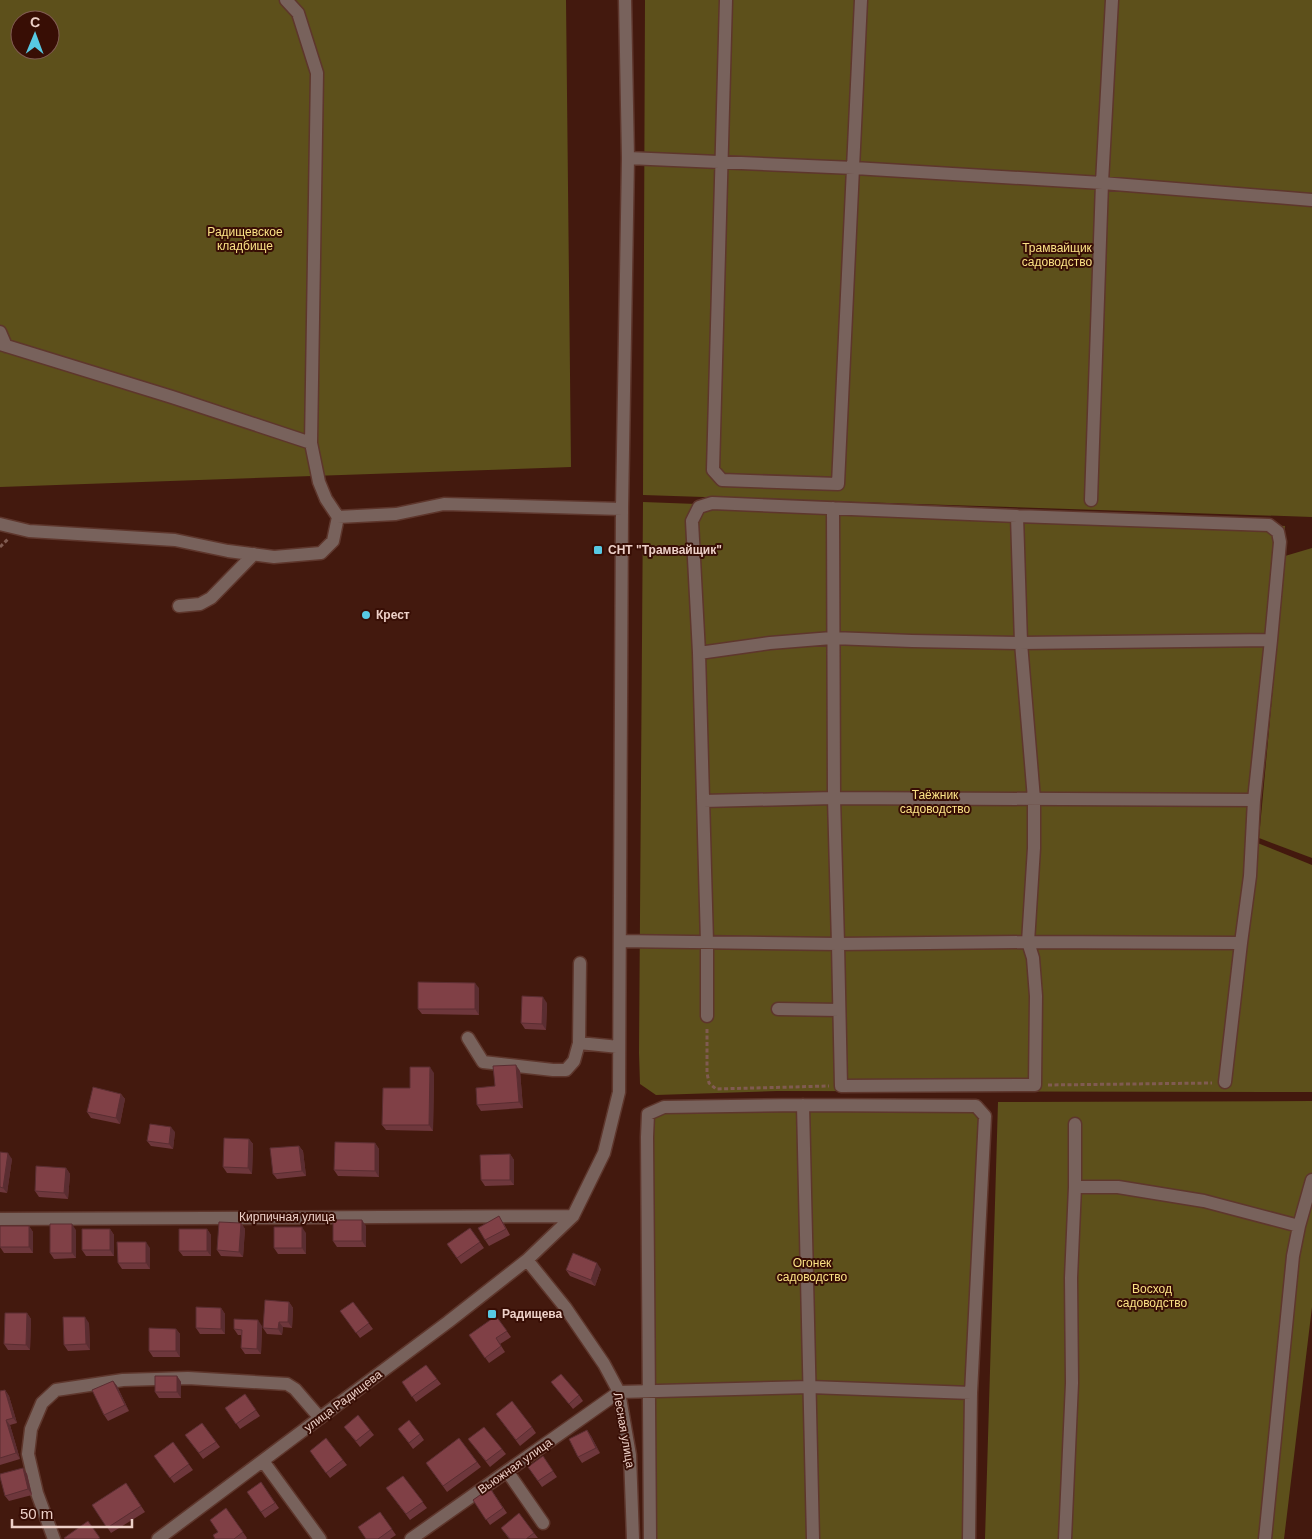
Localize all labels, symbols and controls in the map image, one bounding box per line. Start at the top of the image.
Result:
north arrow [10,10,60,60]
text: С [30,14,40,30]
park label: Радищевское кладбище [207,225,283,253]
park label: Трамвайщик садоводство [1022,241,1093,269]
place label: СНТ "Трамвайщик" [608,543,722,557]
marker: СНТ "Трамвайщик" [592,544,604,556]
place label: Крест [376,608,410,622]
marker: Крест [360,609,372,621]
park label: Таёжник садоводство [900,788,971,816]
street label: Кирпичная улица [239,1210,335,1224]
park label: Огонек садоводство [777,1256,848,1284]
park label: Восход садоводство [1117,1282,1188,1310]
place label: Радищева [502,1307,563,1321]
marker: Радищева [486,1308,498,1320]
street label: улица Радищева [301,1367,385,1435]
street label: Лесная улица [610,1391,638,1469]
street label: Вьюжная улица [475,1435,555,1497]
scale bar [12,1496,132,1528]
text: 50 m [20,1505,53,1522]

